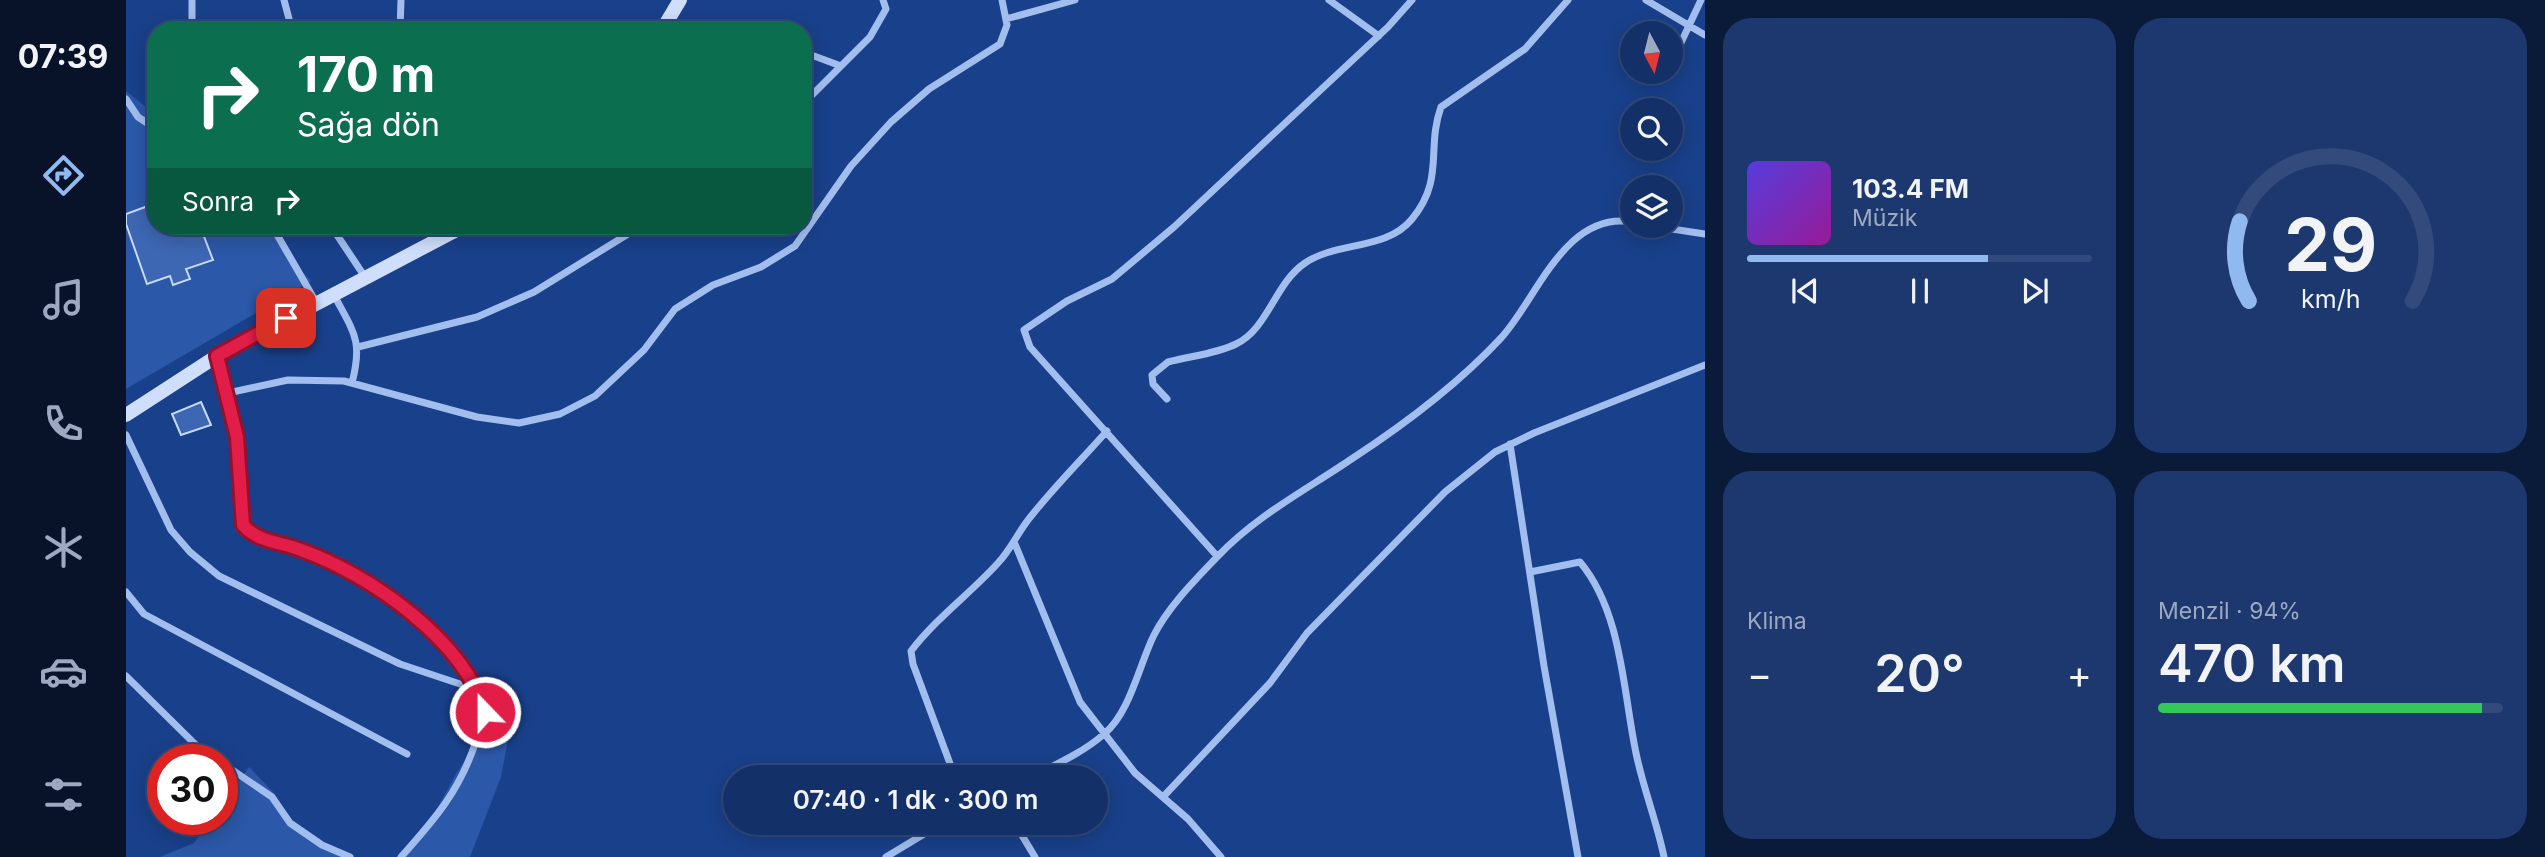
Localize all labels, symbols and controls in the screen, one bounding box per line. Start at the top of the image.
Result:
north arrow [1620,21,1684,84]
map controls [1620,21,1683,238]
text: 07:39 [18,37,108,76]
text: 170 m [297,45,435,104]
icon: right [182,49,273,140]
button: search [1620,98,1683,161]
text: Sağa dön [297,105,440,144]
icon: directions [39,151,88,200]
text: 103.4 FM [1852,173,1969,204]
button: layers [1620,175,1683,238]
icon: right [268,182,306,220]
text: Sonra [182,186,254,217]
text: 29 [2284,201,2377,290]
text: Müzik [1852,204,1917,232]
icon: previous [1786,272,1824,310]
icon: pause [1901,272,1939,310]
icon: next [2016,272,2054,310]
icon: music [39,275,88,324]
text: km/h [2301,284,2360,314]
pin [256,288,316,348]
icon: arrive [267,299,305,337]
icon: phone [39,399,88,448]
icon: climate [39,523,88,572]
text: Menzil · 94% [2158,597,2301,625]
text: Klima [1747,607,1807,635]
text: 470 km [2158,632,2346,695]
text: 20° [1874,642,1965,705]
icon: car [39,647,88,696]
text: − [1747,651,1772,697]
text: + [2067,651,2092,697]
position arrow [448,675,522,749]
speed limit sign: 30 [147,744,238,835]
icon: filters [39,770,88,819]
text: 07:40 · 1 dk · 300 m [793,784,1038,815]

